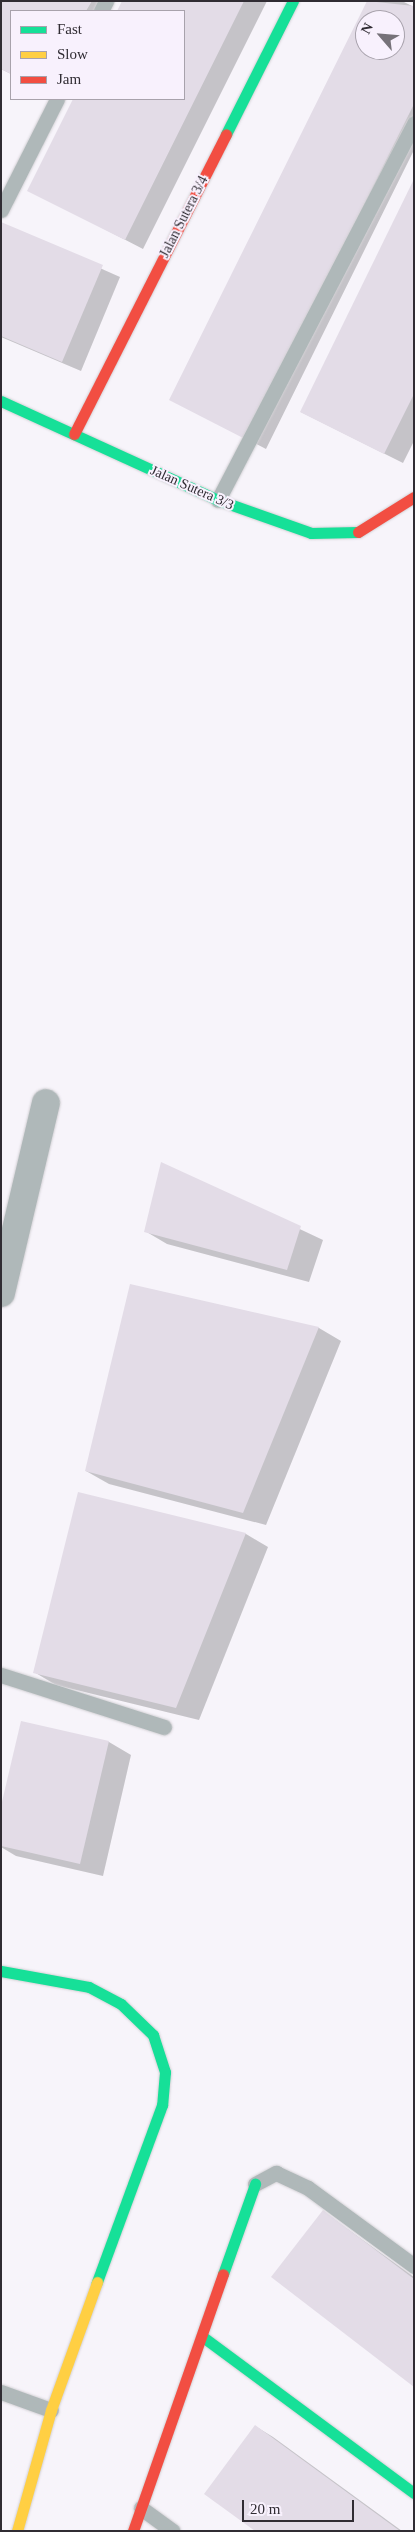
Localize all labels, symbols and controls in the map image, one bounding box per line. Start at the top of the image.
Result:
legend [10,10,185,100]
north arrow [355,10,405,60]
text: Fast [57,21,82,37]
text: N [358,21,376,36]
text: Slow [57,46,88,62]
text: Jam [57,71,81,87]
street label: Jalan Sutera 3/4 [156,173,212,261]
street label: Jalan Sutera 3/3 [148,462,236,514]
scale bar [245,2490,358,2522]
text: 20 m [250,2501,280,2517]

